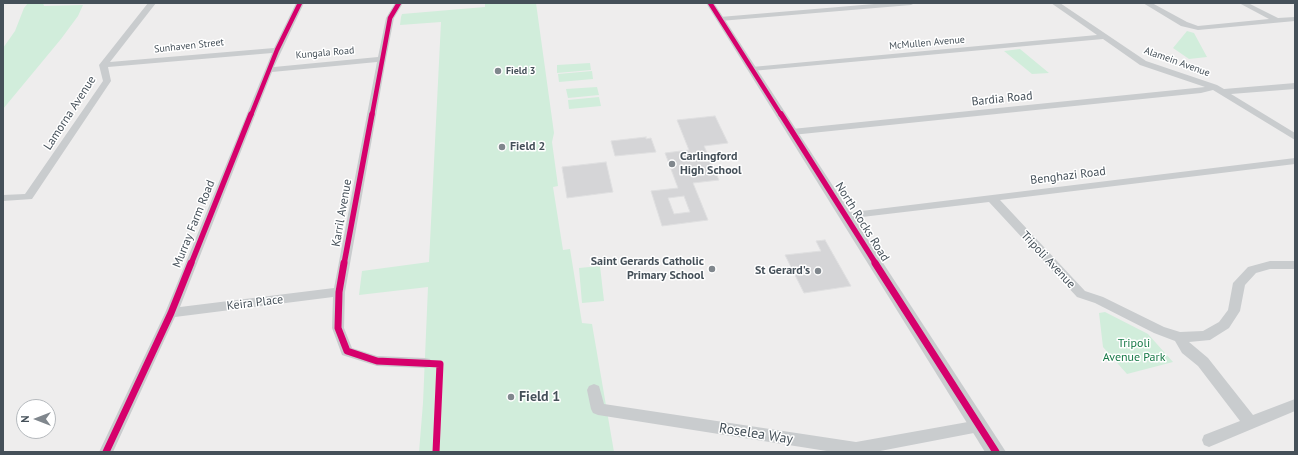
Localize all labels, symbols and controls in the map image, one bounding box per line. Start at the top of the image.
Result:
street label: McMullen Avenue [889,34,965,52]
street label: Sunhaven Street [154,36,224,56]
street label: Kungala Road [295,44,355,62]
street label: Alamein Avenue [1143,45,1211,79]
place label: Field 3 [506,65,535,77]
marker: Field 3 [493,66,503,76]
street label: Lamorna Avenue [41,73,99,153]
street label: Bardia Road [971,89,1033,109]
place label: Field 2 [510,140,545,154]
marker: Field 2 [497,142,507,152]
place label: Carlingford High School [680,150,742,178]
marker: Carlingford High School [667,159,677,169]
street label: Benghazi Road [1029,164,1107,188]
street label: Murray Farm Road [170,178,218,270]
street label: Karril Avenue [329,178,355,248]
street label: North Rocks Road [832,180,892,264]
street label: Tripoli Avenue [1018,228,1078,292]
place label: Saint Gerards Catholic Primary School [591,255,704,283]
marker: Saint Gerards Catholic Primary School [707,264,717,274]
place label: St Gerard's [755,264,810,278]
marker: St Gerard's [813,266,823,276]
street label: Keira Place [226,292,284,314]
park label: Tripoli Avenue Park [1103,337,1165,365]
place label: Field 1 [519,389,560,405]
marker: Field 1 [506,392,516,402]
north arrow [16,399,56,439]
text: N [18,415,32,423]
street label: Roselea Way [718,420,794,448]

